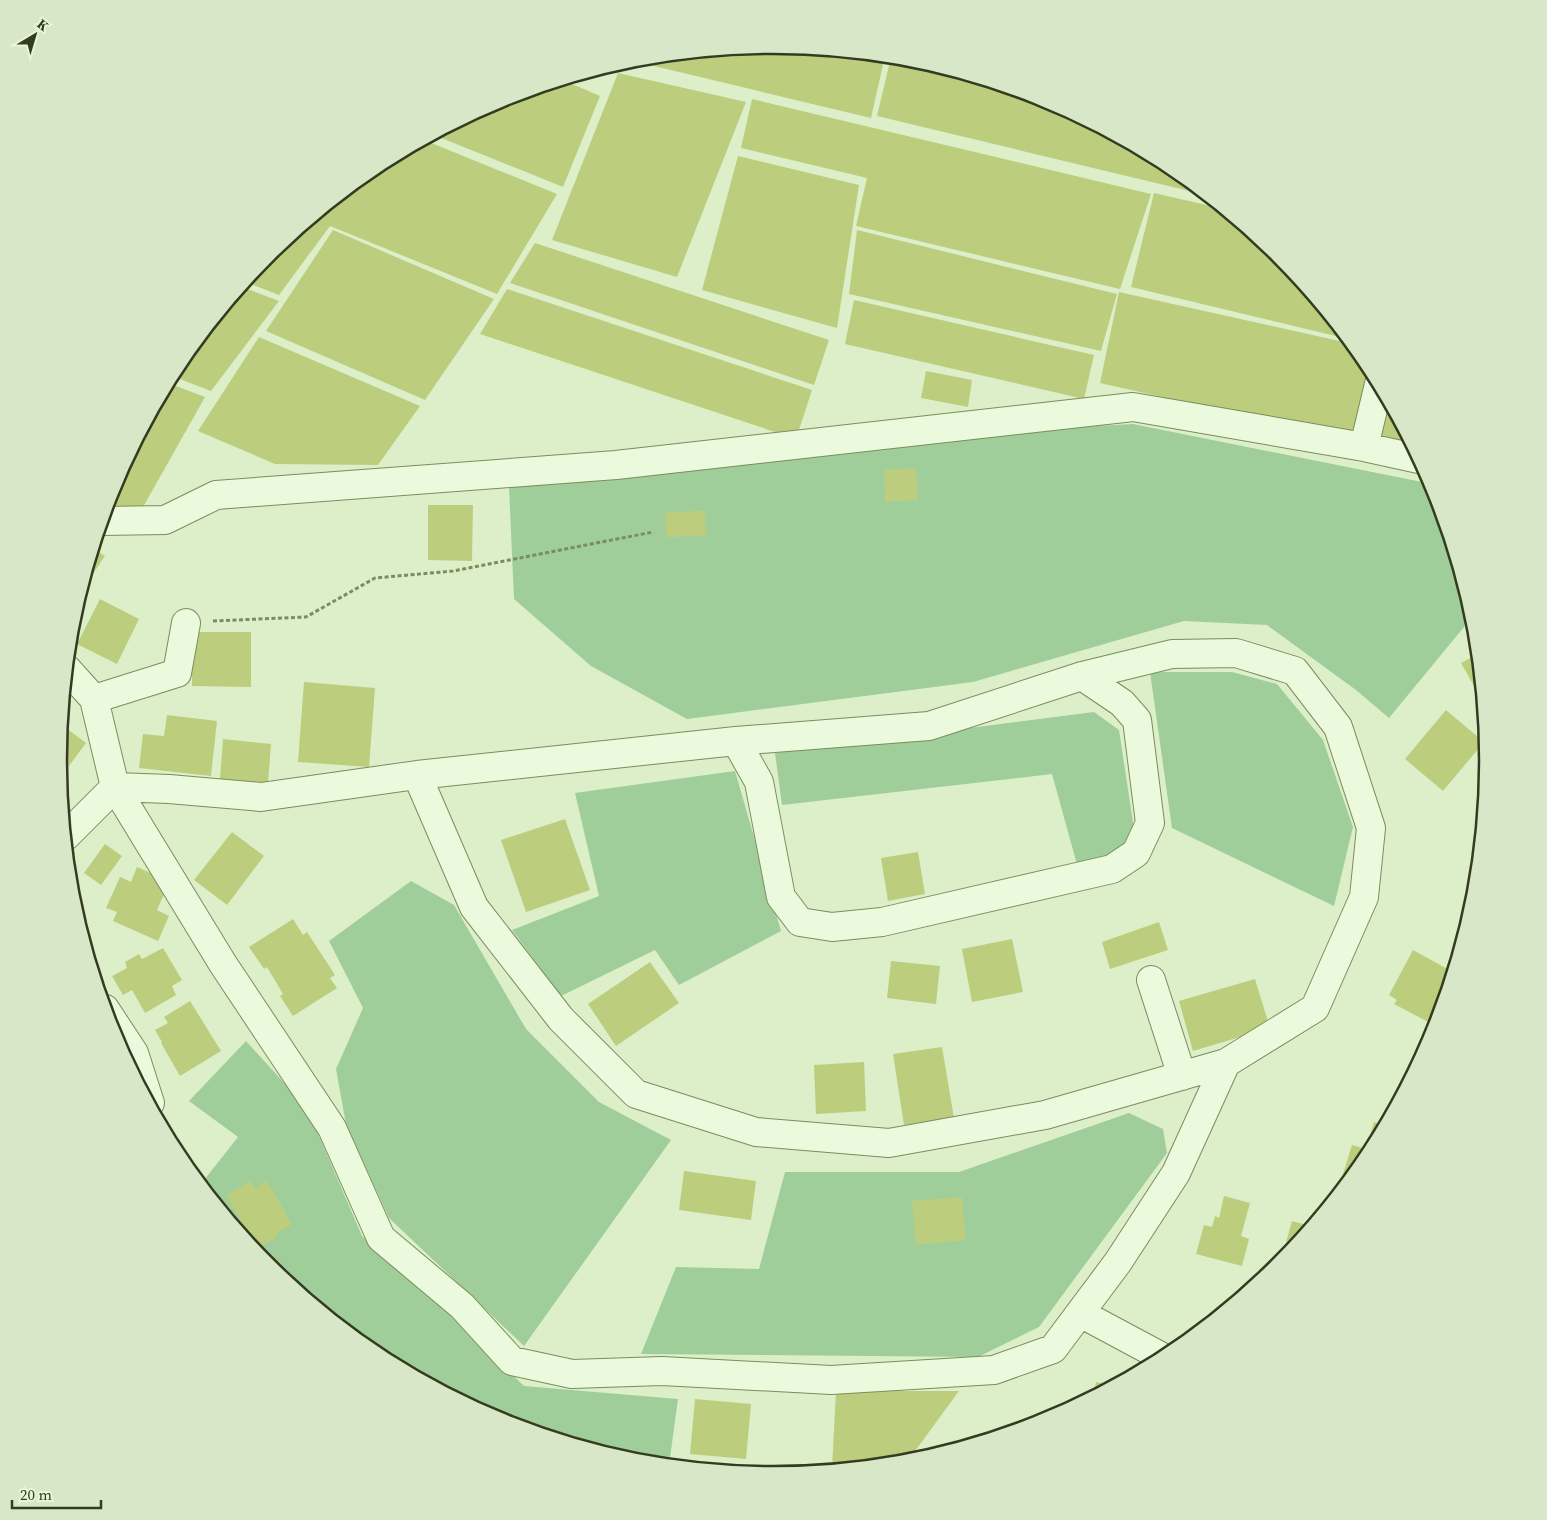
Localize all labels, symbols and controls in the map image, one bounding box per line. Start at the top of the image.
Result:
north arrow [10,10,60,60]
text: K [33,14,53,36]
scale bar [12,1478,101,1510]
text: 20 m [20,1484,52,1505]

